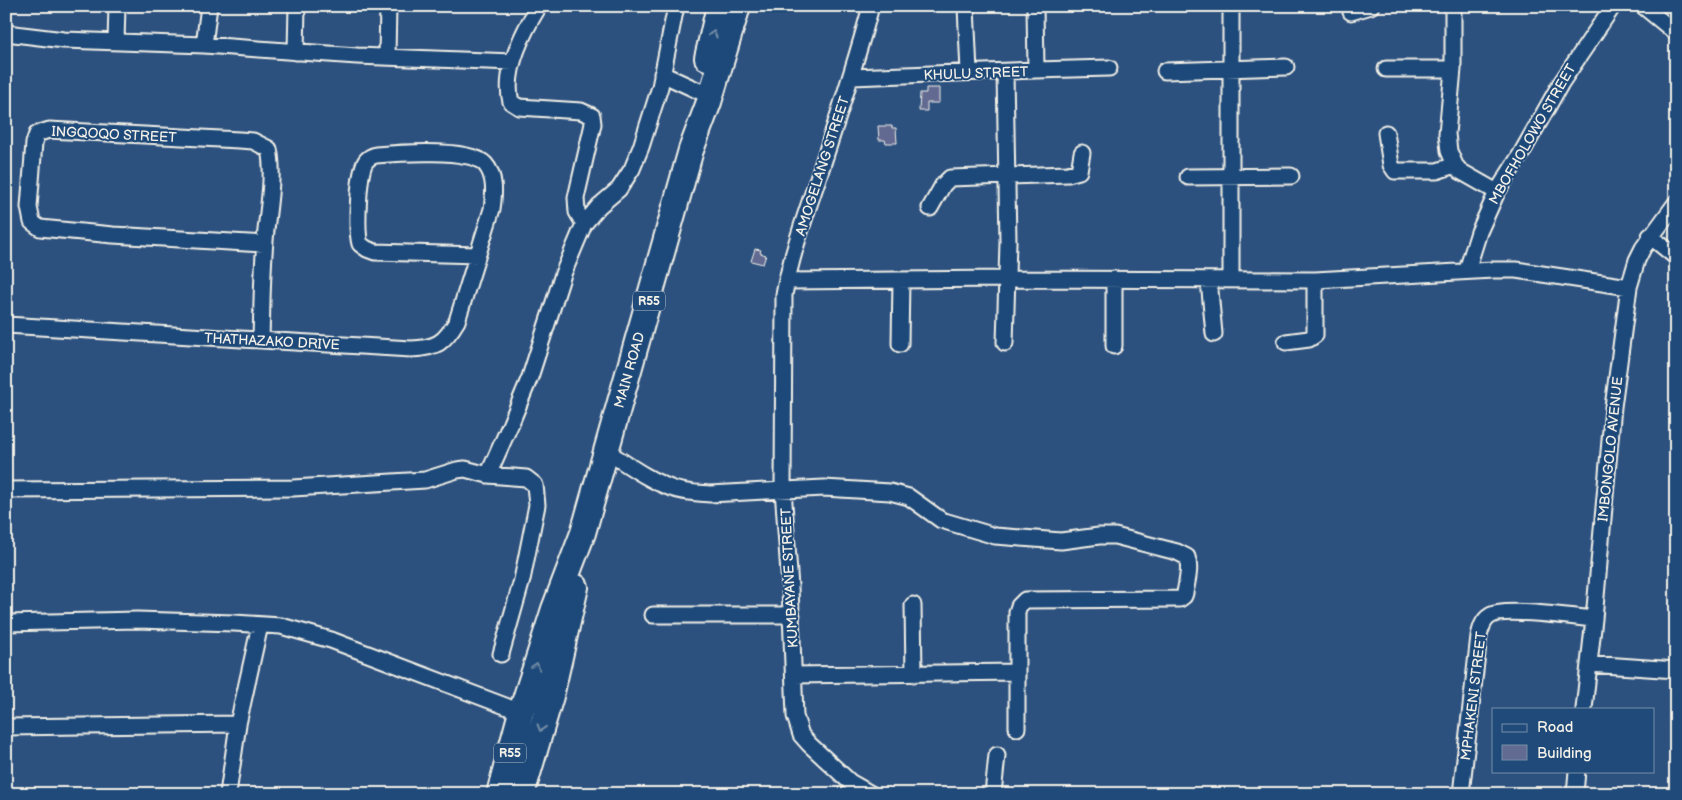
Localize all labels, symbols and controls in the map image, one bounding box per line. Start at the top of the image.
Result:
one-way arrow [707,29,718,38]
street label: MBOFHOLOWO STREET [1485,61,1580,207]
street label: KHULU STREET [923,63,1029,84]
street label: AMOGELANG STREET [792,94,853,238]
street label: INGQOQO STREET [51,123,178,146]
road number: R55 [633,292,665,310]
street label: THATHAZAKO DRIVE [204,329,340,354]
street label: MAIN ROAD [611,330,648,410]
street label: IMBONGOLO AVENUE [1594,376,1627,522]
street label: KUMBAYANE STREET [777,507,802,649]
street label: MPHAKENI STREET [1457,630,1490,761]
one-way arrow [530,662,540,670]
legend [1492,708,1654,772]
text: Road [1537,718,1573,737]
one-way arrow [537,724,547,732]
road number: R55 [494,744,526,762]
text: Building [1537,744,1592,763]

